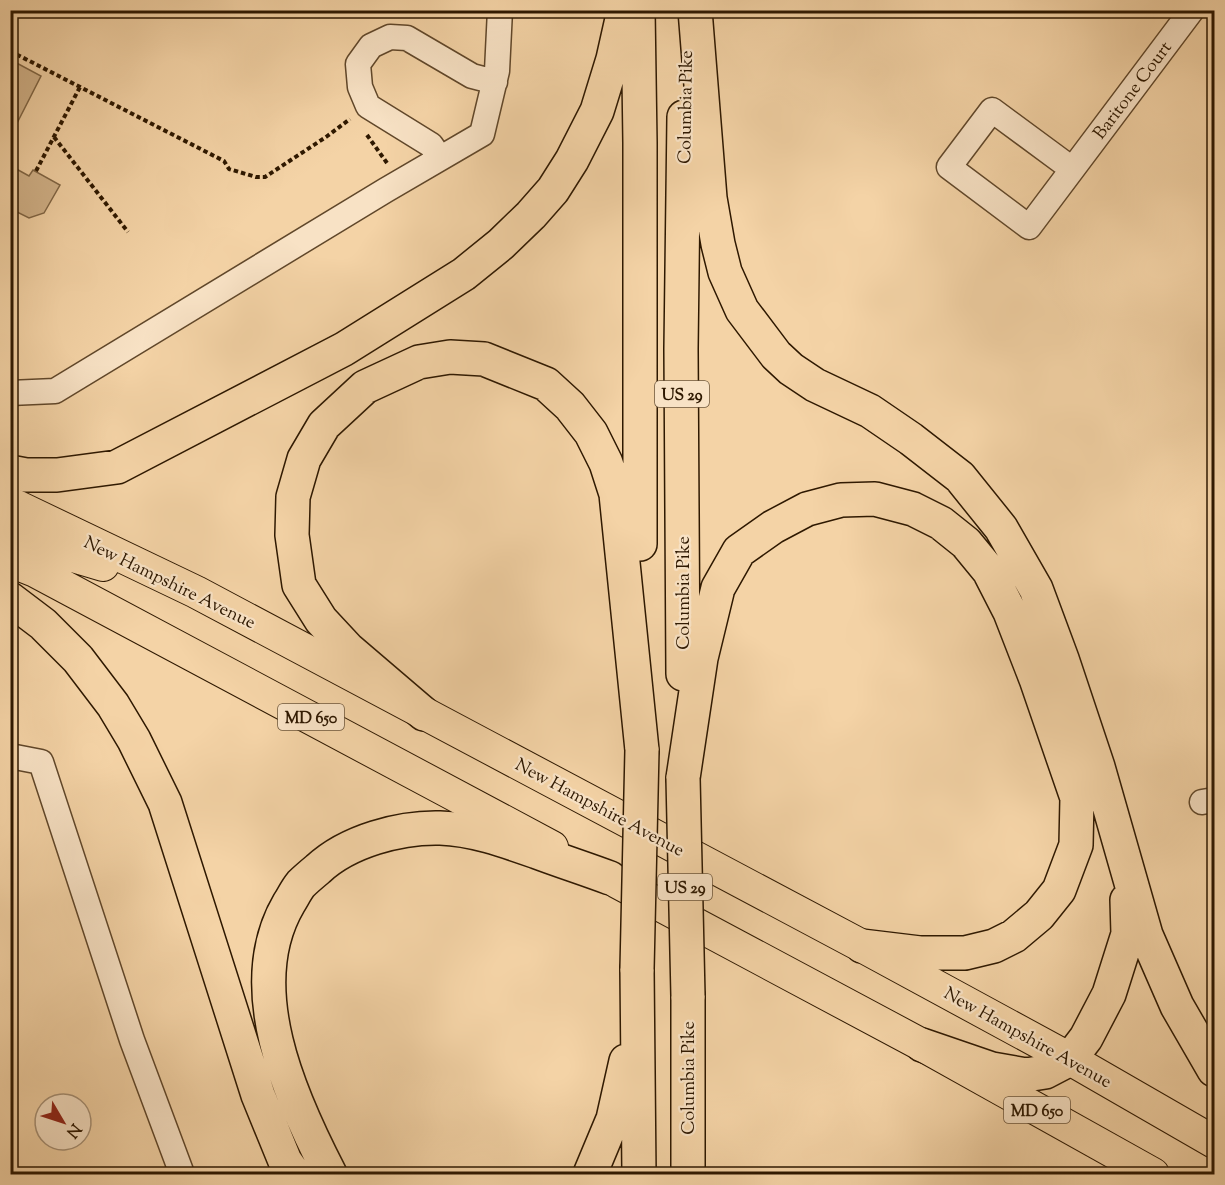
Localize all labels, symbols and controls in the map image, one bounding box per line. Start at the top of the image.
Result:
street label: Baritone Court [1088,37,1179,146]
street label: Columbia Pike [673,50,701,164]
road number: US 29 [655,381,709,407]
street label: New Hampshire Avenue [79,531,260,637]
street label: Columbia Pike [672,536,698,650]
road number: MD 650 [278,704,344,730]
street label: New Hampshire Avenue [510,753,688,864]
road number: US 29 [658,874,712,900]
street label: New Hampshire Avenue [938,982,1116,1096]
street label: Columbia Pike [677,1021,703,1135]
north arrow [33,1092,93,1152]
road number: MD 650 [1004,1097,1070,1123]
text: N [60,1118,86,1142]

